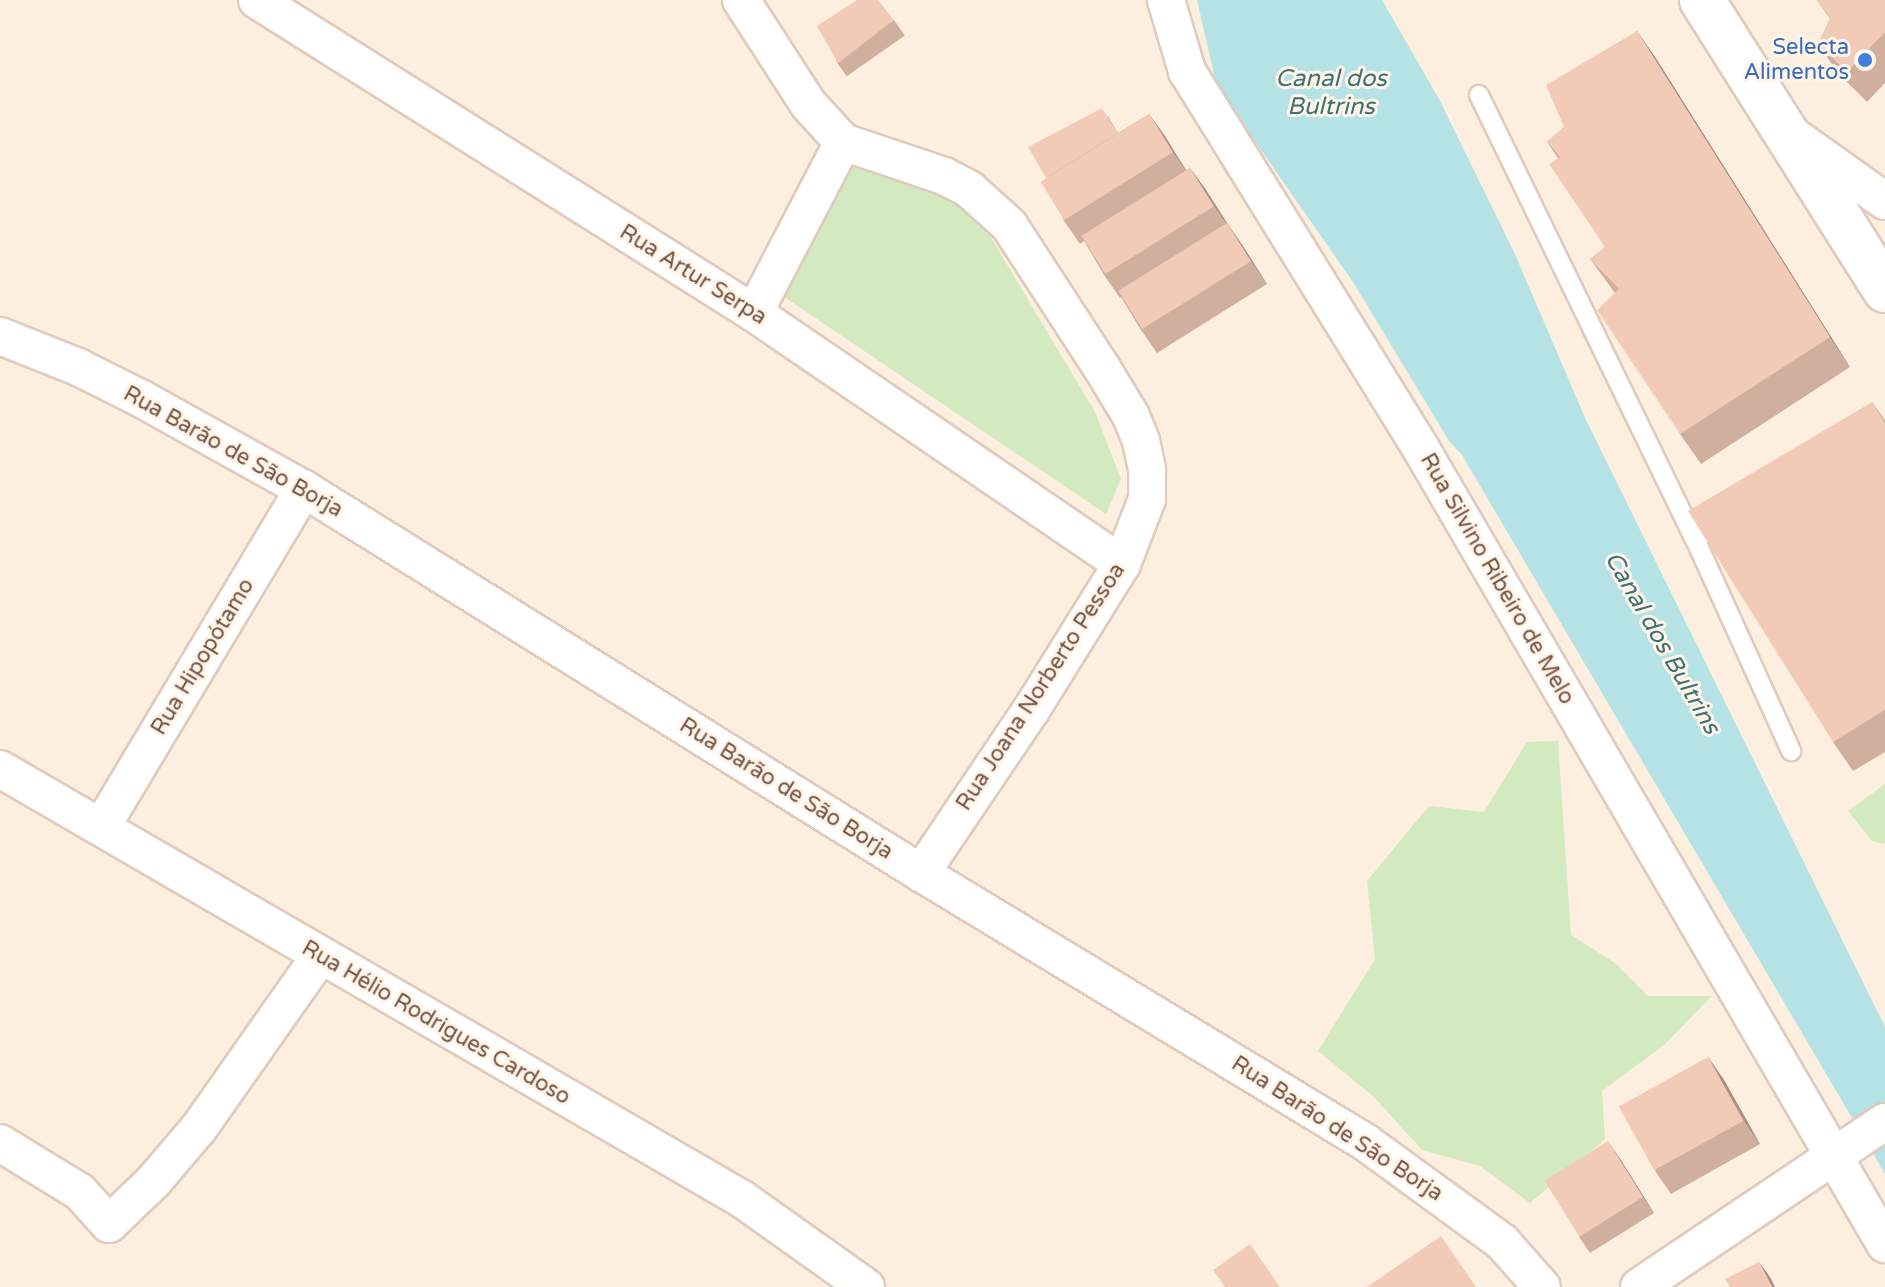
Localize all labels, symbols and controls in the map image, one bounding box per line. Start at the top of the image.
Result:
place label: Selecta Alimentos [1744,34,1849,86]
marker: Selecta Alimentos [1856,51,1874,69]
water label: Canal dos Bultrins [1275,65,1387,121]
street label: Rua Artur Serpa [615,219,771,331]
street label: Rua Barão de São Borja [119,381,347,523]
street label: Rua Silvino Ribeiro de Melo [1414,449,1580,709]
water label: Canal dos Bultrins [1598,547,1726,739]
street label: Rua Joana Norberto Pessoa [951,558,1131,816]
street label: Rua Hipopótamo [146,574,260,740]
street label: Rua Barão de São Borja [674,712,898,866]
street label: Rua Hélio Rodrigues Cardoso [297,935,575,1111]
street label: Rua Barão de São Borja [1226,1051,1448,1207]

